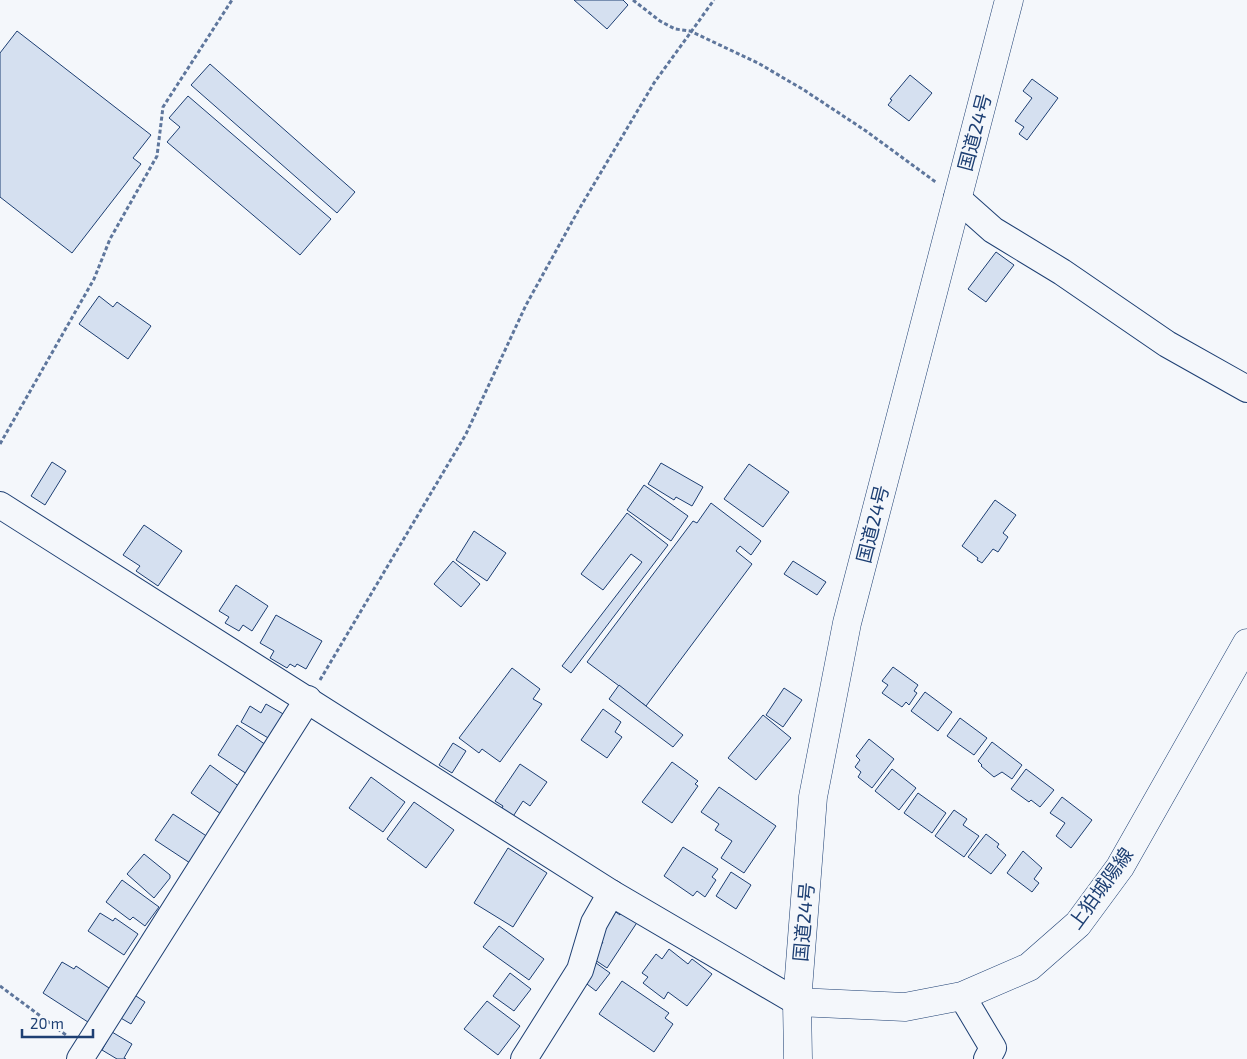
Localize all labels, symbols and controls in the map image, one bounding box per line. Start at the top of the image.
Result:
street label: 国道24号 [953,91,995,173]
street label: 国道24号 [851,483,893,565]
street label: 上狛城陽線 [1063,843,1137,933]
street label: 国道24号 [788,881,818,963]
scale bar [22,1006,94,1038]
text: 20 m [30,1014,64,1032]

